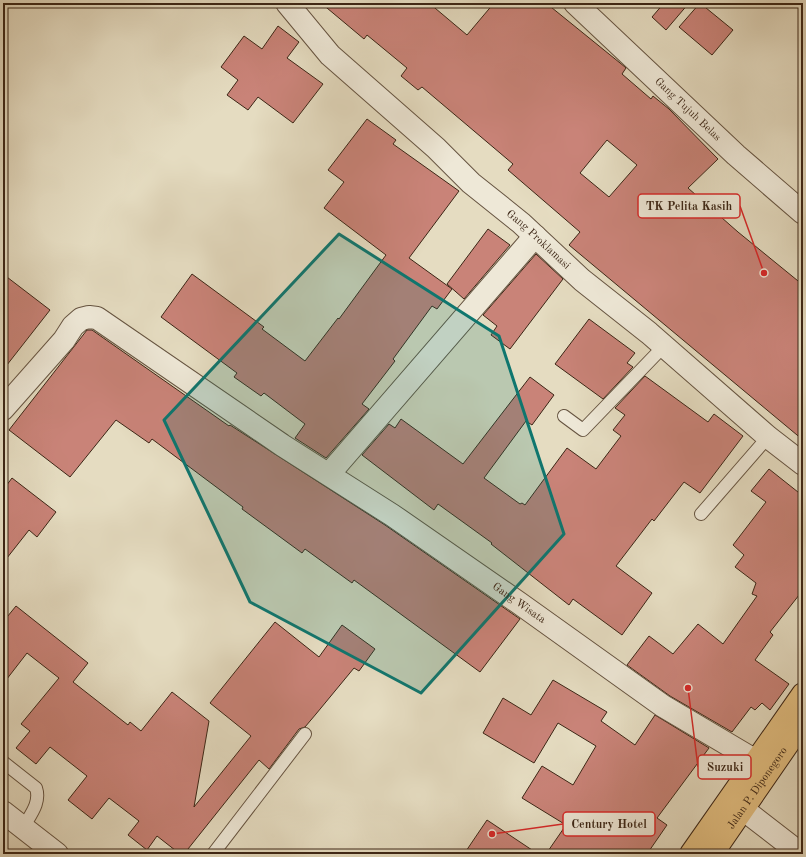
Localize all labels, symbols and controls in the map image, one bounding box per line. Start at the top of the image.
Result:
street label: Gang Tujuh Belas [653,76,723,143]
callout: TK Pelita Kasih [638,194,740,218]
text: TK Pelita Kasih [646,201,733,213]
street label: Gang Proklamasi [504,208,572,271]
street label: Gang Wisata [490,581,548,626]
street label: Jalan P. Diponegoro [725,745,789,831]
callout: Suzuki [698,755,751,779]
text: Suzuki [707,762,744,774]
callout: Century Hotel [563,812,655,836]
text: Century Hotel [571,819,647,831]

